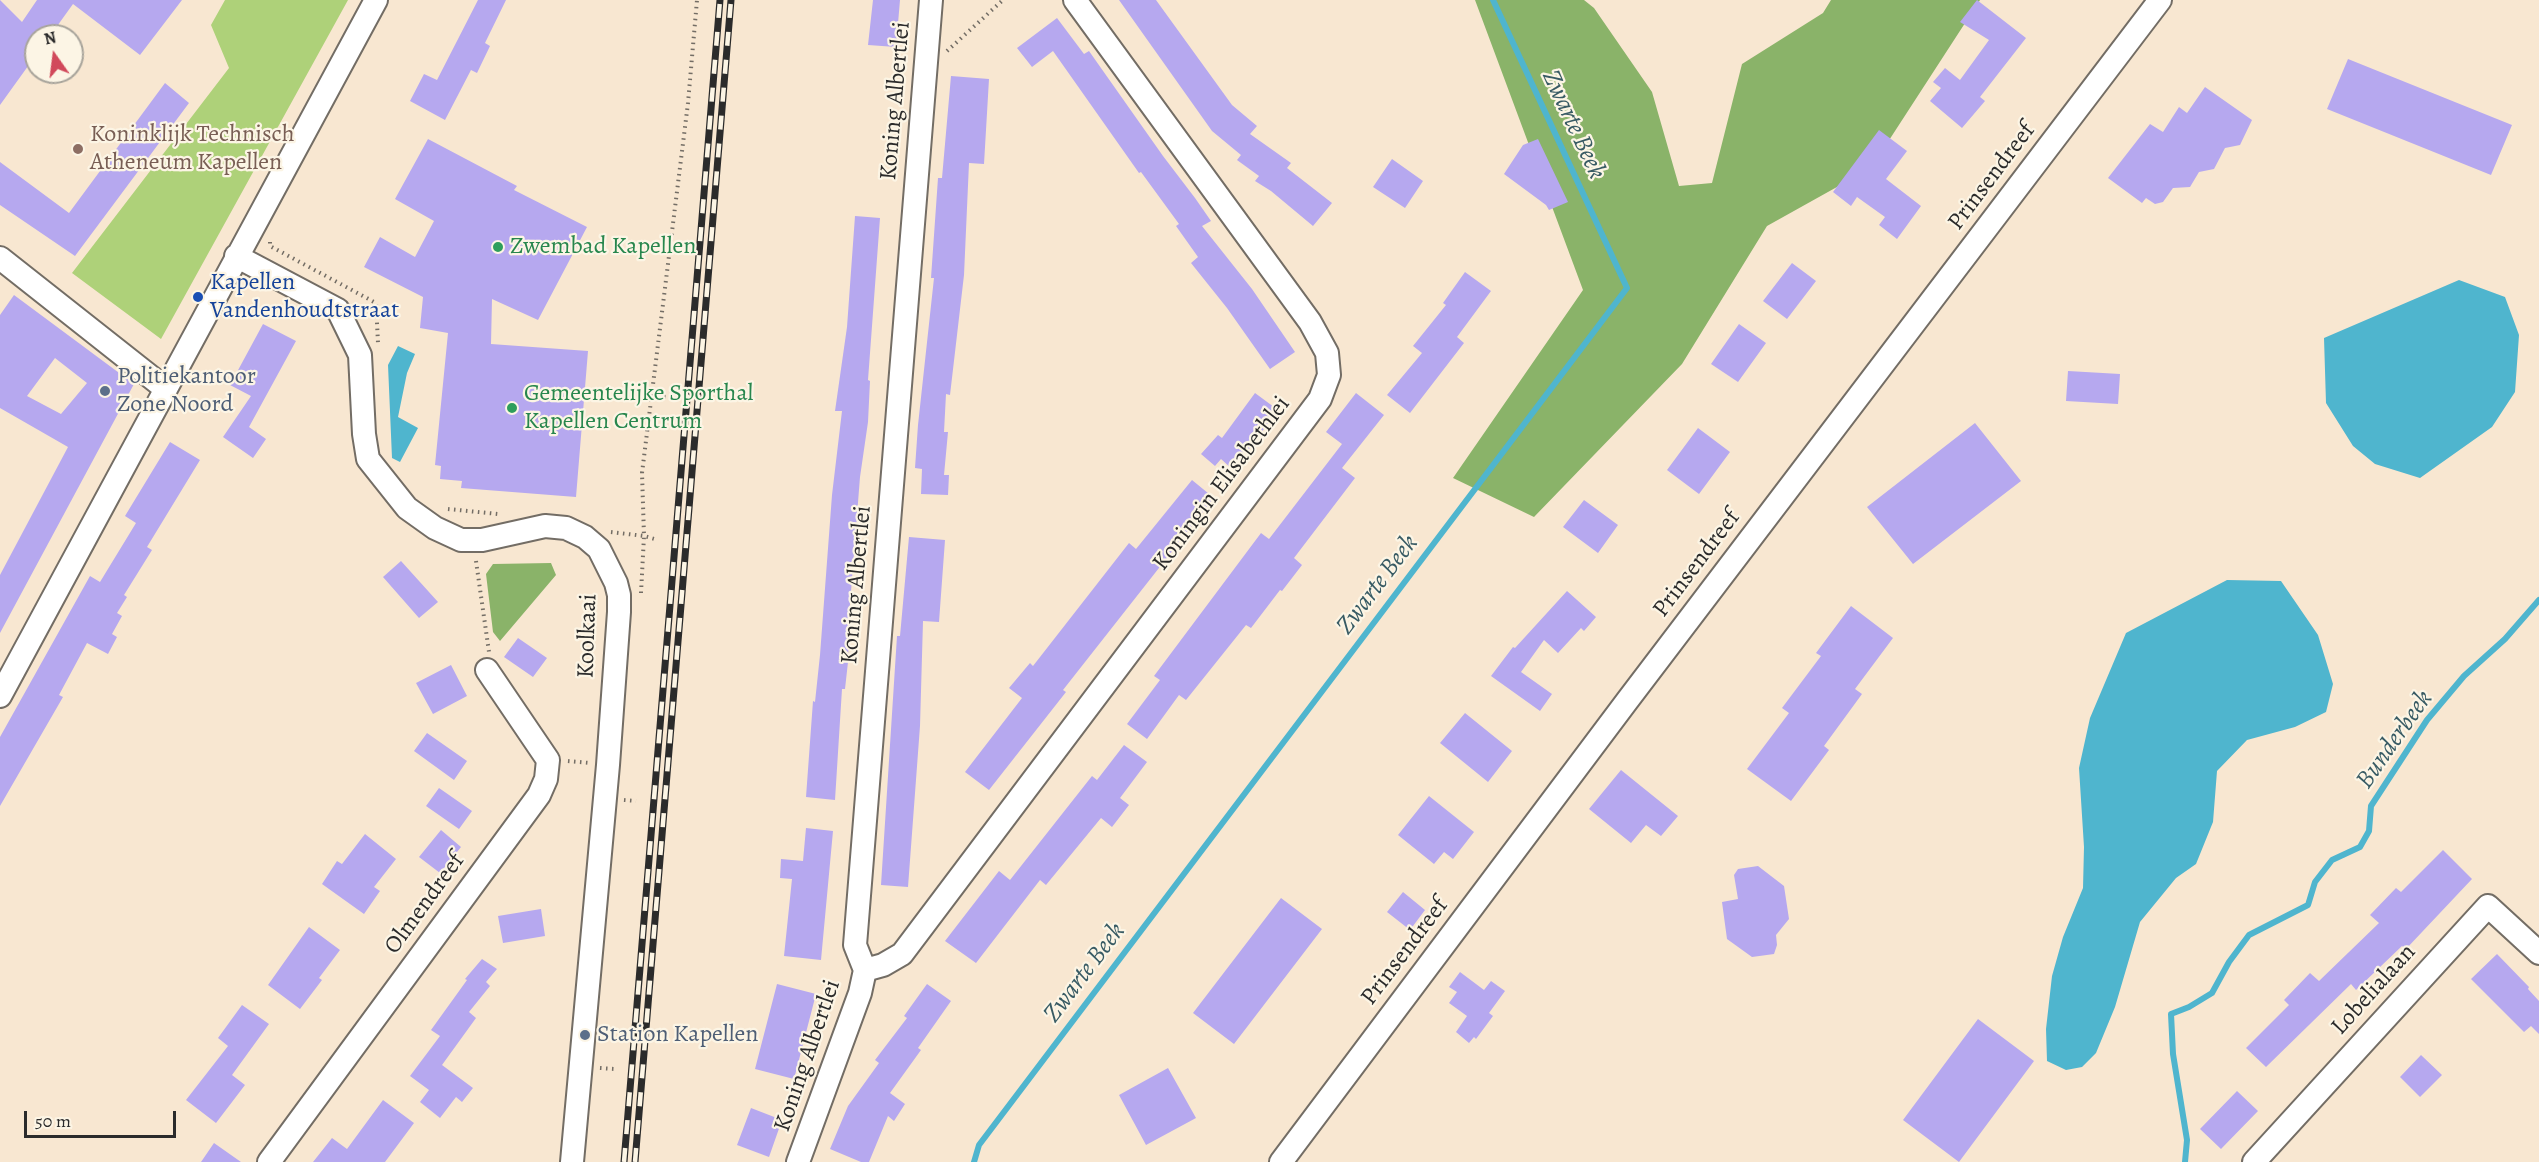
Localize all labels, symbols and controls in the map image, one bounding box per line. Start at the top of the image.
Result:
street label: Koning Albertlei [875,21,917,181]
north arrow [24,24,84,84]
text: N [42,26,58,51]
water label: Zwarte Beek [1534,66,1612,184]
street label: Prinsendreef [1942,118,2042,236]
place label: Koninklijk Technisch Atheneum Kapellen [90,121,295,177]
marker: Koninklijk Technisch Atheneum Kapellen [71,142,85,156]
place label: Zwembad Kapellen [510,233,696,261]
marker: Zwembad Kapellen [491,240,505,254]
place label: Kapellen Vandenhoudtstraat [210,269,399,325]
marker: Kapellen Vandenhoudtstraat [191,290,205,304]
place label: Politiekantoor Zone Noord [117,363,256,419]
place label: Gemeentelijke Sporthal Kapellen Centrum [524,380,753,436]
marker: Politiekantoor Zone Noord [98,384,112,398]
street label: Koningin Elisabethlei [1147,391,1297,577]
marker: Gemeentelijke Sporthal Kapellen Centrum [505,401,519,415]
street label: Koning Albertlei [836,505,878,665]
street label: Prinsendreef [1647,505,1747,623]
water label: Zwarte Beek [1330,529,1426,641]
street label: Koolkaai [572,593,604,679]
water label: Bunderbeek [2350,685,2440,795]
street label: Olmendreef [379,848,471,960]
street label: Prinsendreef [1355,893,1455,1011]
water label: Zwarte Beek [1037,917,1133,1029]
street label: Lobelialaan [2326,939,2422,1041]
street label: Koning Albertlei [769,976,847,1136]
place label: Station Kapellen [597,1021,758,1049]
marker: Station Kapellen [578,1028,592,1042]
scale bar [27,1099,178,1137]
text: 50 m [35,1109,71,1133]

